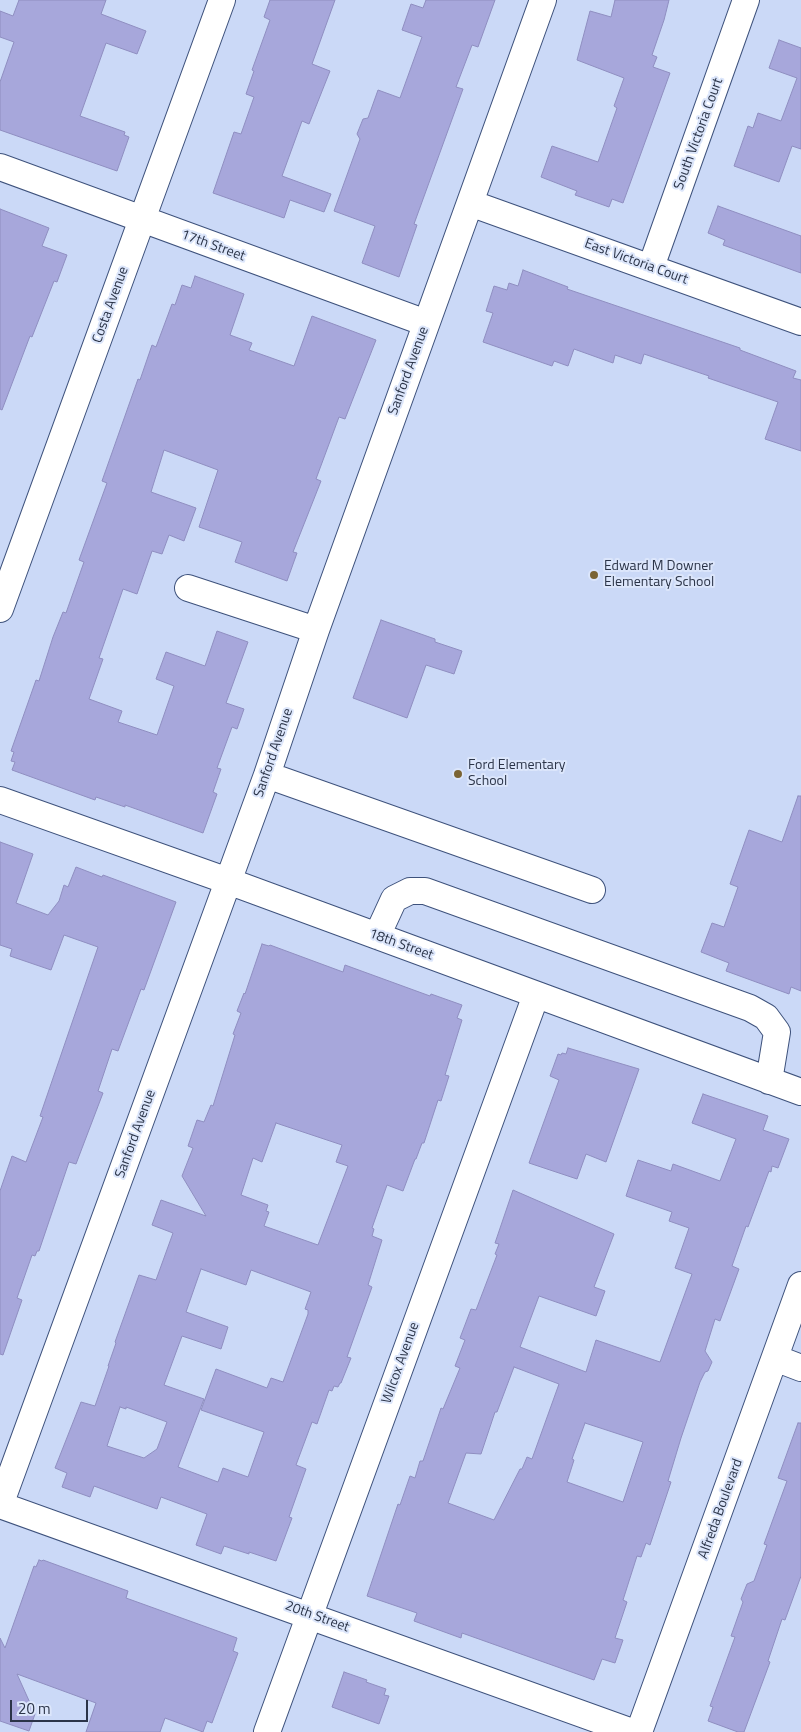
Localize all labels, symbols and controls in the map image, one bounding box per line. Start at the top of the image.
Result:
street label: South Victoria Court [671,76,727,192]
street label: 17th Street [179,227,247,265]
street label: East Victoria Court [582,235,690,289]
street label: Costa Avenue [89,264,133,346]
street label: Sanford Avenue [385,324,433,418]
place label: Edward M Downer Elementary School [604,559,714,592]
marker: Edward M Downer Elementary School [588,569,600,581]
street label: Sanford Avenue [251,706,297,800]
place label: Ford Elementary School [468,758,565,790]
marker: Ford Elementary School [452,768,464,780]
street label: 18th Street [367,926,435,964]
street label: Sanford Avenue [112,1087,160,1181]
street label: Wilcox Avenue [379,1320,423,1406]
street label: Alfreda Boulevard [695,1457,747,1561]
street label: 20th Street [283,1598,351,1636]
scale bar [12,1690,90,1722]
text: 20 m [18,1697,51,1720]

